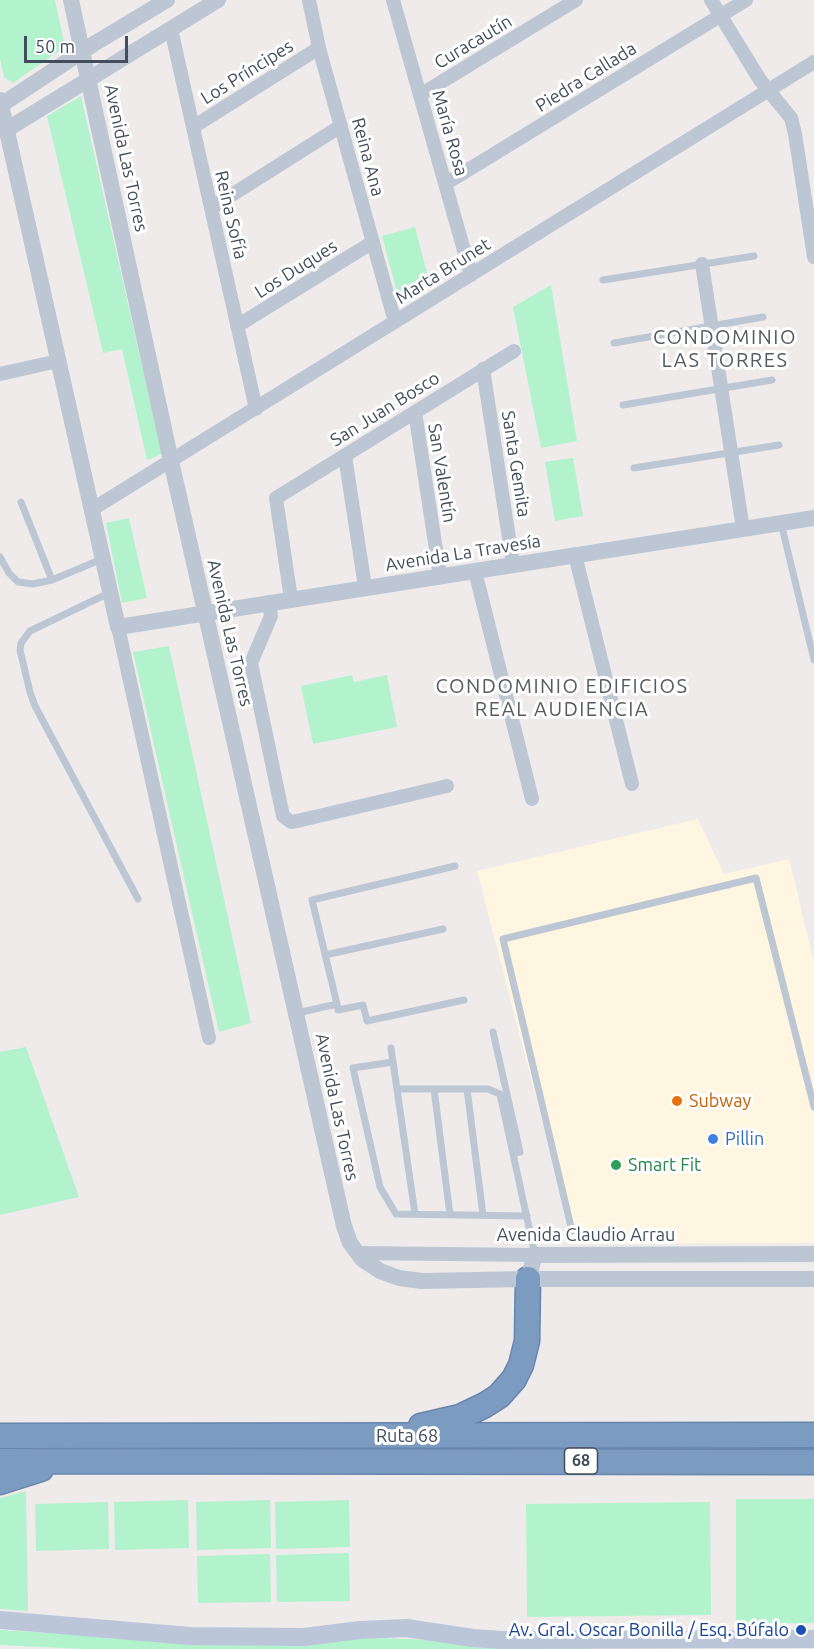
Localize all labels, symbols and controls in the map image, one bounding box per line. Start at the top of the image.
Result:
street label: Curacautín [430,10,516,74]
scale bar [27,24,130,62]
street label: Los Príncipes [197,35,297,109]
text: 50 m [35,36,75,56]
street label: Piedra Callada [532,37,640,117]
street label: Avenida Las Torres [100,82,152,234]
street label: María Rosa [427,88,473,178]
street label: Reina Ana [347,115,389,199]
street label: Reina Sofía [210,169,252,261]
street label: Marta Brunet [392,233,494,309]
street label: Los Duques [251,235,341,303]
district label: CONDOMINIO LAS TORRES [653,325,797,372]
street label: San Juan Bosco [326,367,444,451]
street label: Santa Gemita [497,409,535,519]
street label: San Valentín [424,422,460,524]
street label: Avenida La Travesía [384,530,542,576]
street label: Avenida Las Torres [203,557,257,709]
district label: CONDOMINIO EDIFICIOS REAL AUDIENCIA [436,674,688,721]
street label: Avenida Las Torres [311,1031,363,1183]
place label: Subway [689,1090,751,1112]
marker: Subway [670,1094,684,1108]
place label: Pillin [725,1128,764,1150]
marker: Pillin [706,1132,720,1146]
place label: Smart Fit [628,1154,701,1176]
marker: Smart Fit [609,1158,623,1172]
street label: Avenida Claudio Arrau [497,1224,675,1246]
street label: Ruta 68 [376,1425,438,1447]
road number: 68 [564,1448,598,1474]
place label: Av. Gral. Oscar Bonilla / Esq. Búfalo [509,1619,789,1641]
marker: Av. Gral. Oscar Bonilla / Esq. Búfalo [794,1623,808,1637]

